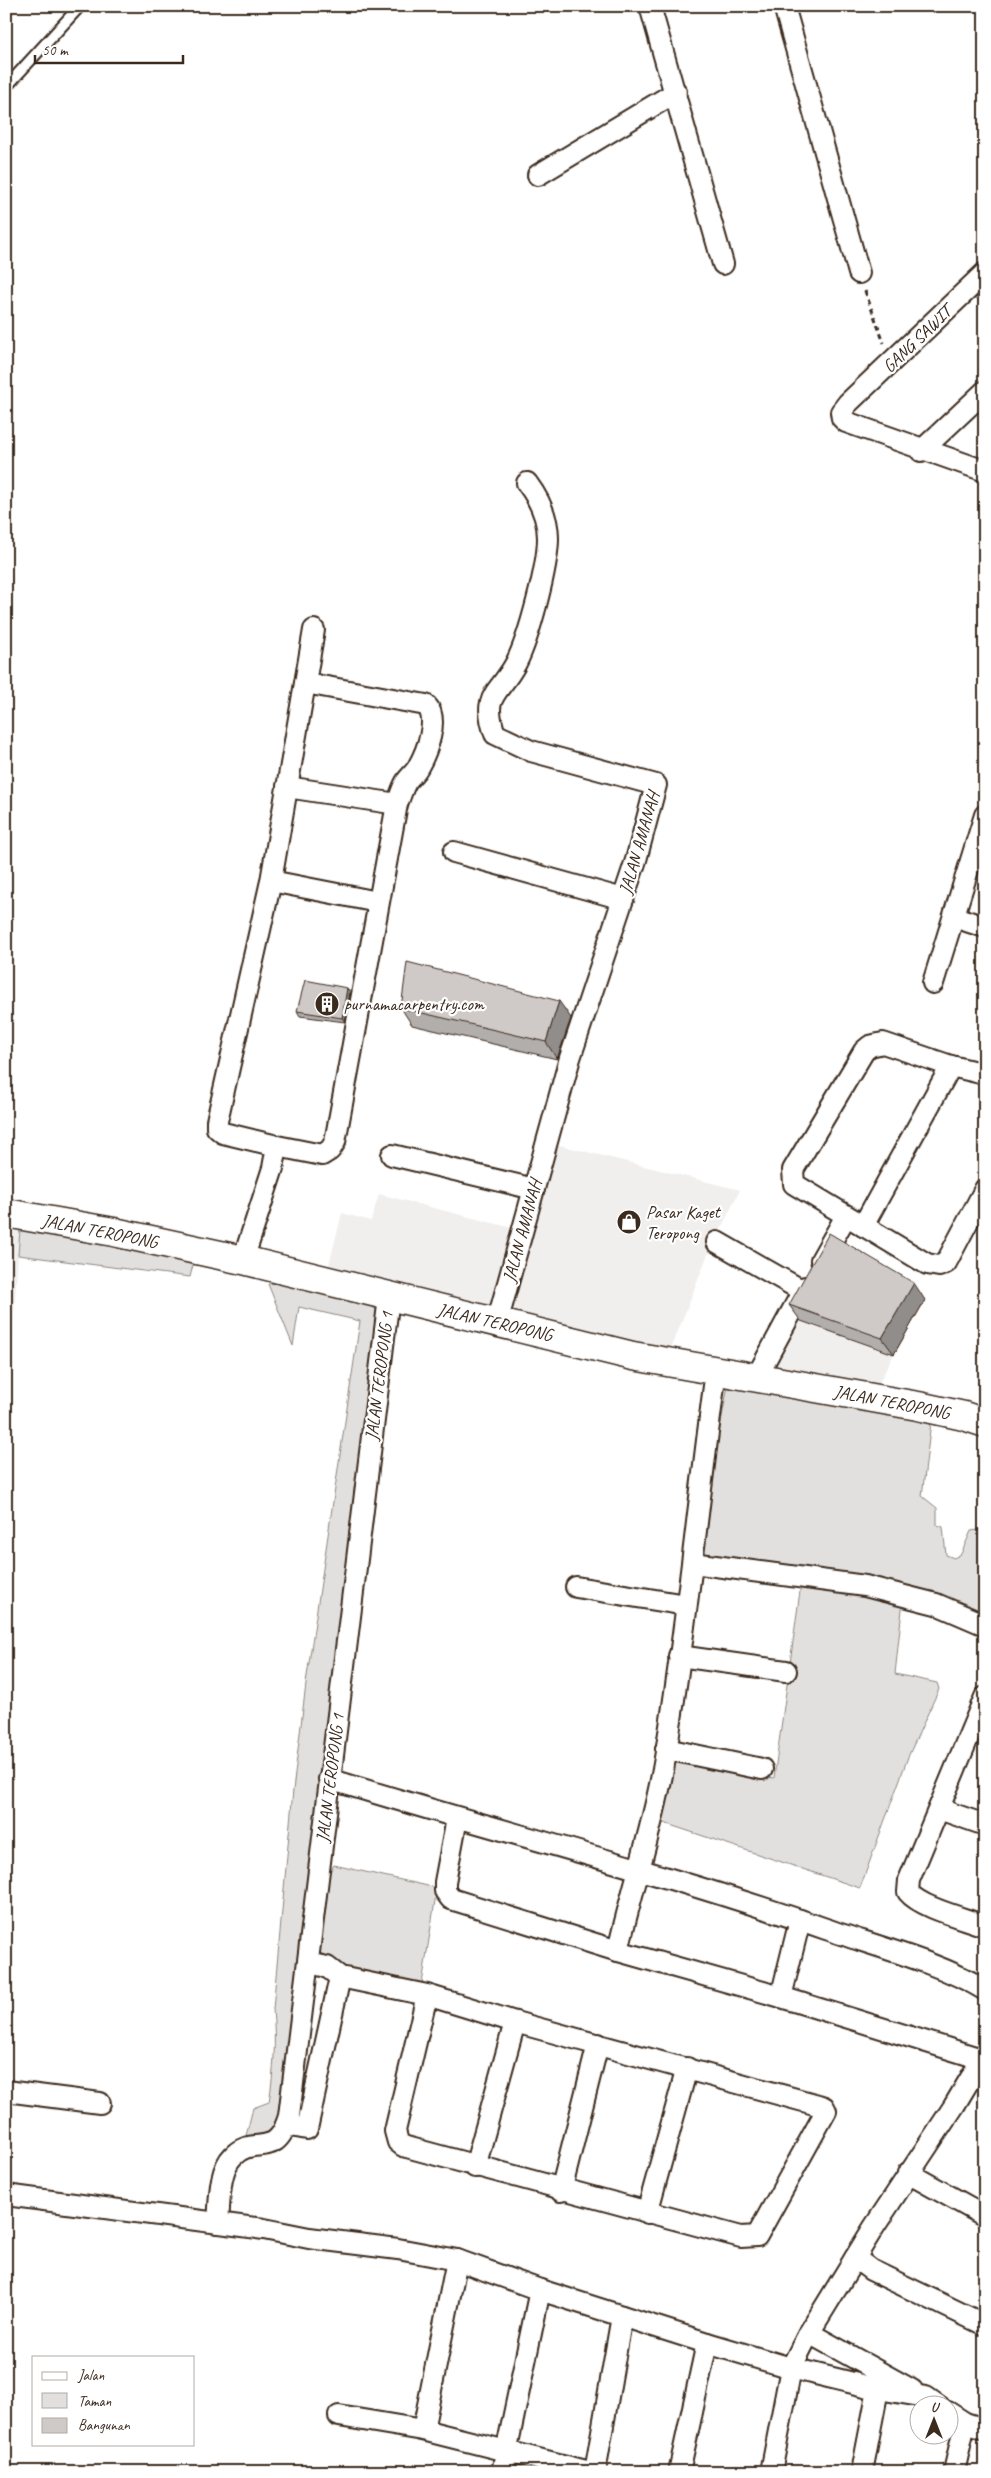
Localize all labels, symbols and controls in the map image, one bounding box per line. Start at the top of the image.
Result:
scale bar [35,32,182,64]
text: 50 m [42,41,69,60]
street label: GANG SAWIT [878,298,959,377]
street label: JALAN AMANAH [614,787,665,898]
building icon: purnamacarpentry.com [314,991,340,1017]
place label: purnamacarpentry.com [344,993,485,1015]
street label: JALAN AMANAH [498,1175,547,1286]
place label: Pasar Kaget Teropong [646,1201,722,1244]
street label: JALAN TEROPONG [39,1209,162,1253]
shop icon: Pasar Kaget Teropong [616,1209,642,1235]
street label: JALAN TEROPONG [434,1298,557,1346]
street label: JALAN TEROPONG 1 [360,1309,398,1443]
street label: JALAN TEROPONG [831,1380,954,1424]
street label: JALAN TEROPONG 1 [311,1711,349,1845]
legend [32,2356,195,2446]
text: Jalan [77,2366,105,2385]
text: Taman [78,2392,111,2411]
north arrow [908,2396,958,2446]
text: U [931,2399,941,2416]
text: Bangunan [78,2416,131,2435]

